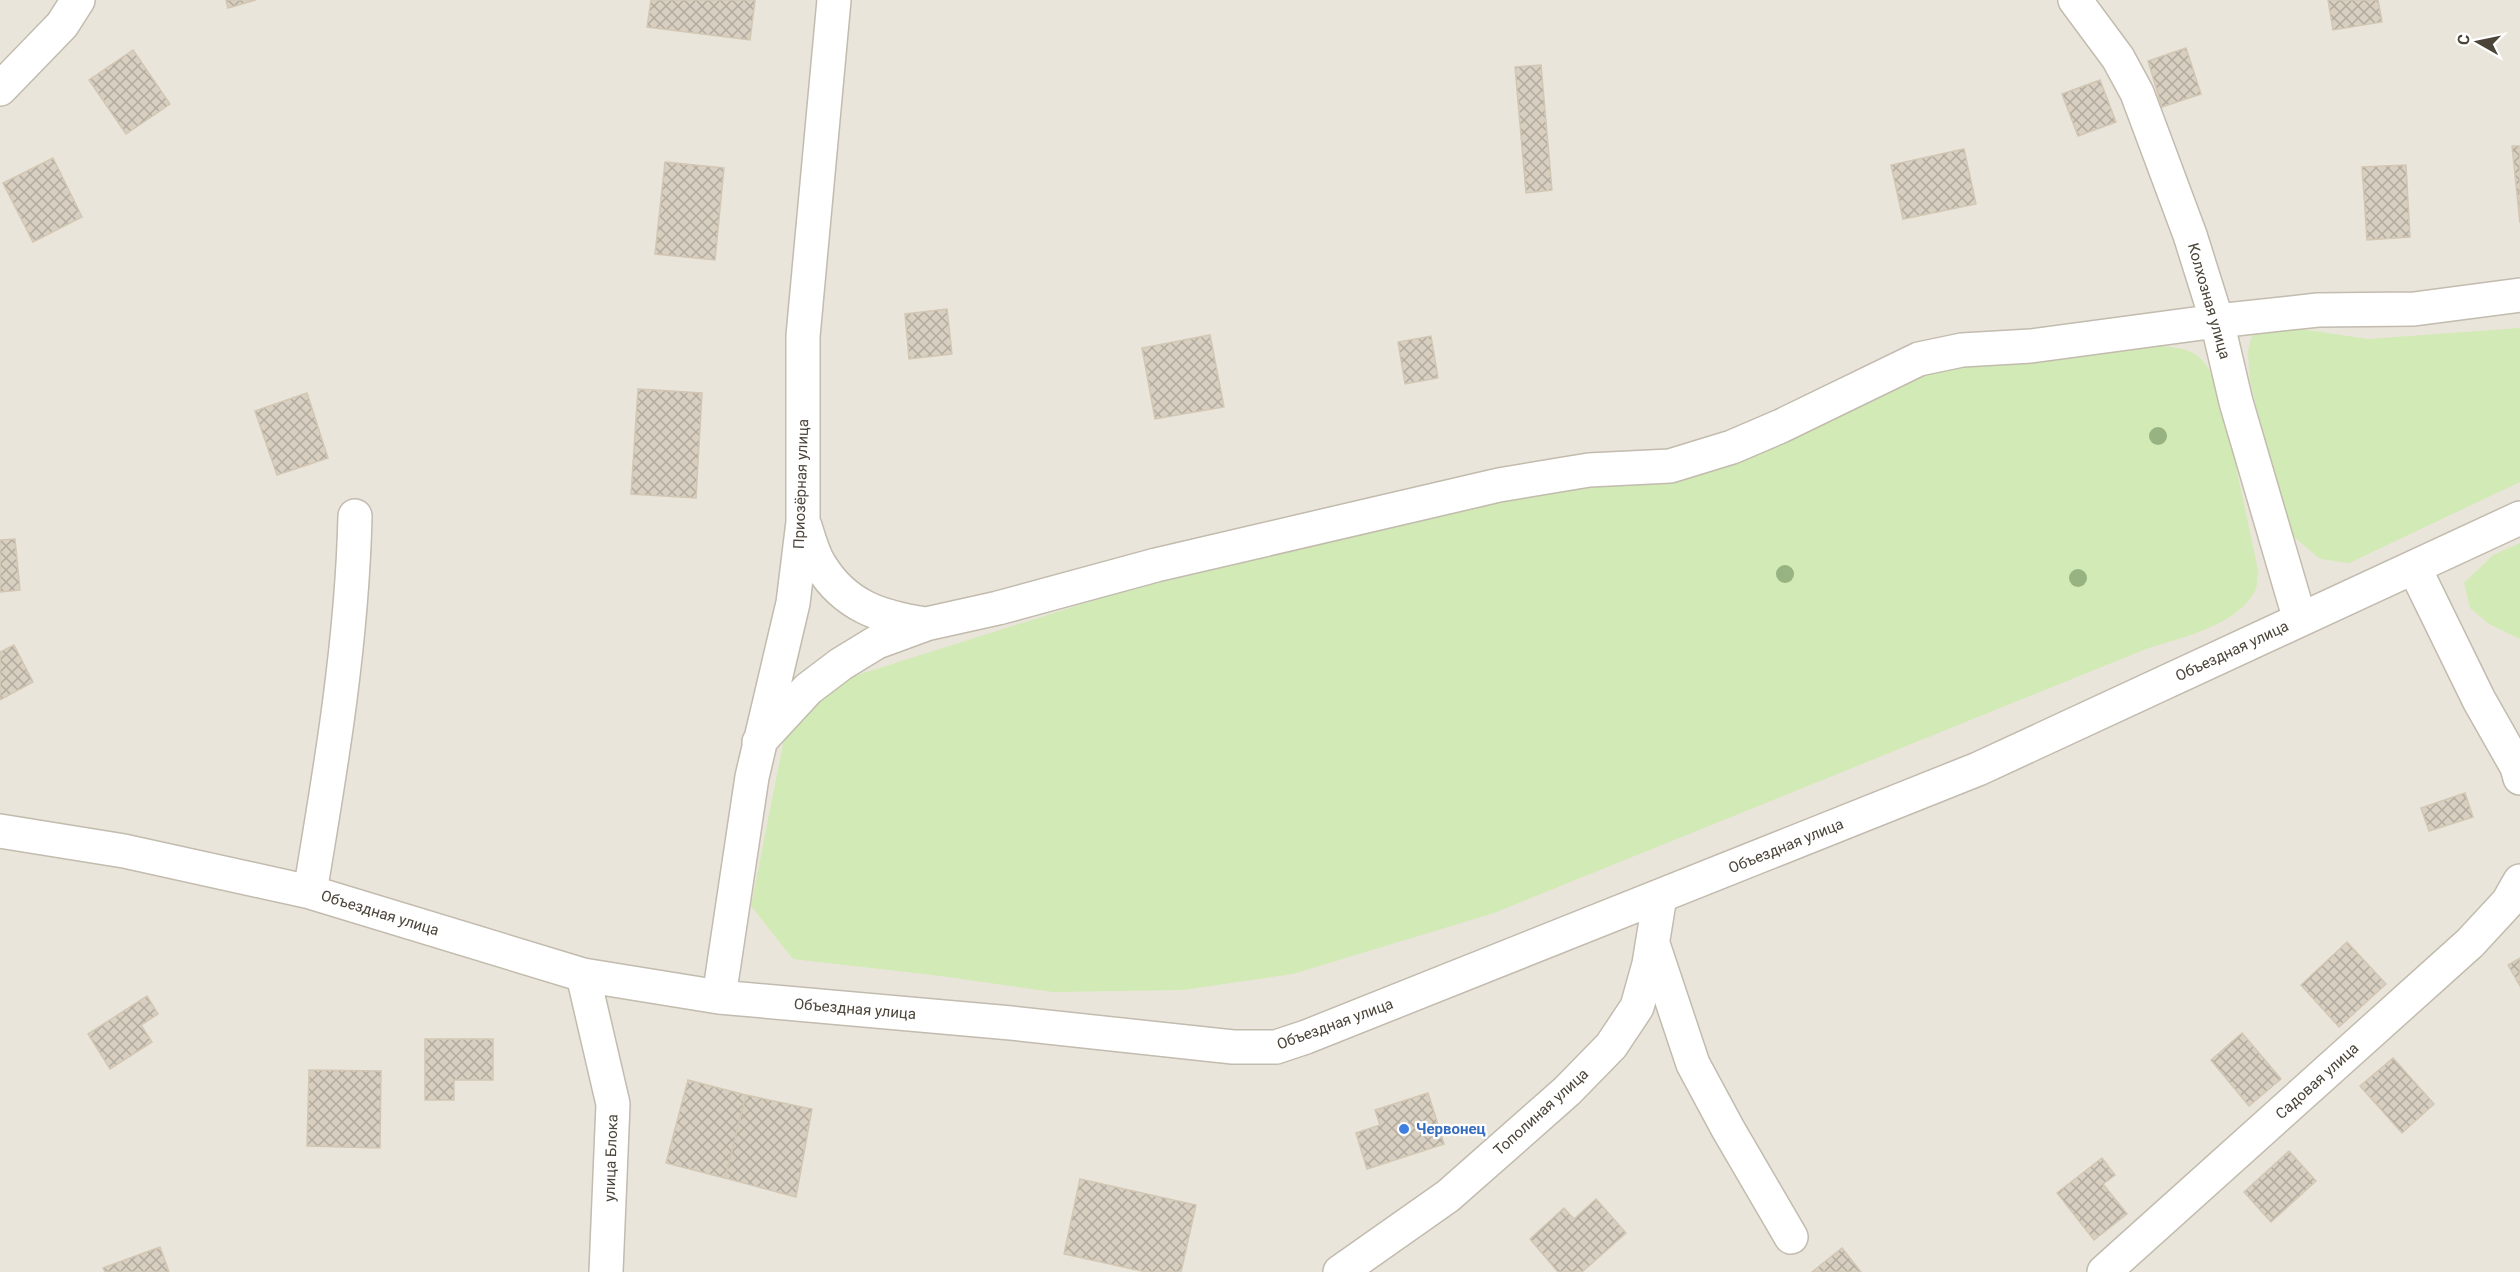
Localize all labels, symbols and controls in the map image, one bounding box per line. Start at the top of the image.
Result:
north arrow [2448,12,2508,72]
text: С [2453,33,2474,46]
street label: Колхозная улица [2184,241,2234,361]
street label: Приозёрная улица [790,419,812,549]
street label: Объездная улица [2173,617,2291,685]
street label: Объездная улица [1726,815,1846,877]
street label: Объездная улица [319,886,441,940]
street label: Объездная улица [793,995,917,1023]
street label: Объездная улица [1274,995,1396,1053]
street label: Садовая улица [2272,1039,2362,1123]
street label: Тополиная улица [1490,1065,1592,1159]
street label: улица Блока [600,1114,622,1202]
place label: Червонец [1416,1120,1486,1138]
marker: Червонец [1397,1122,1411,1136]

